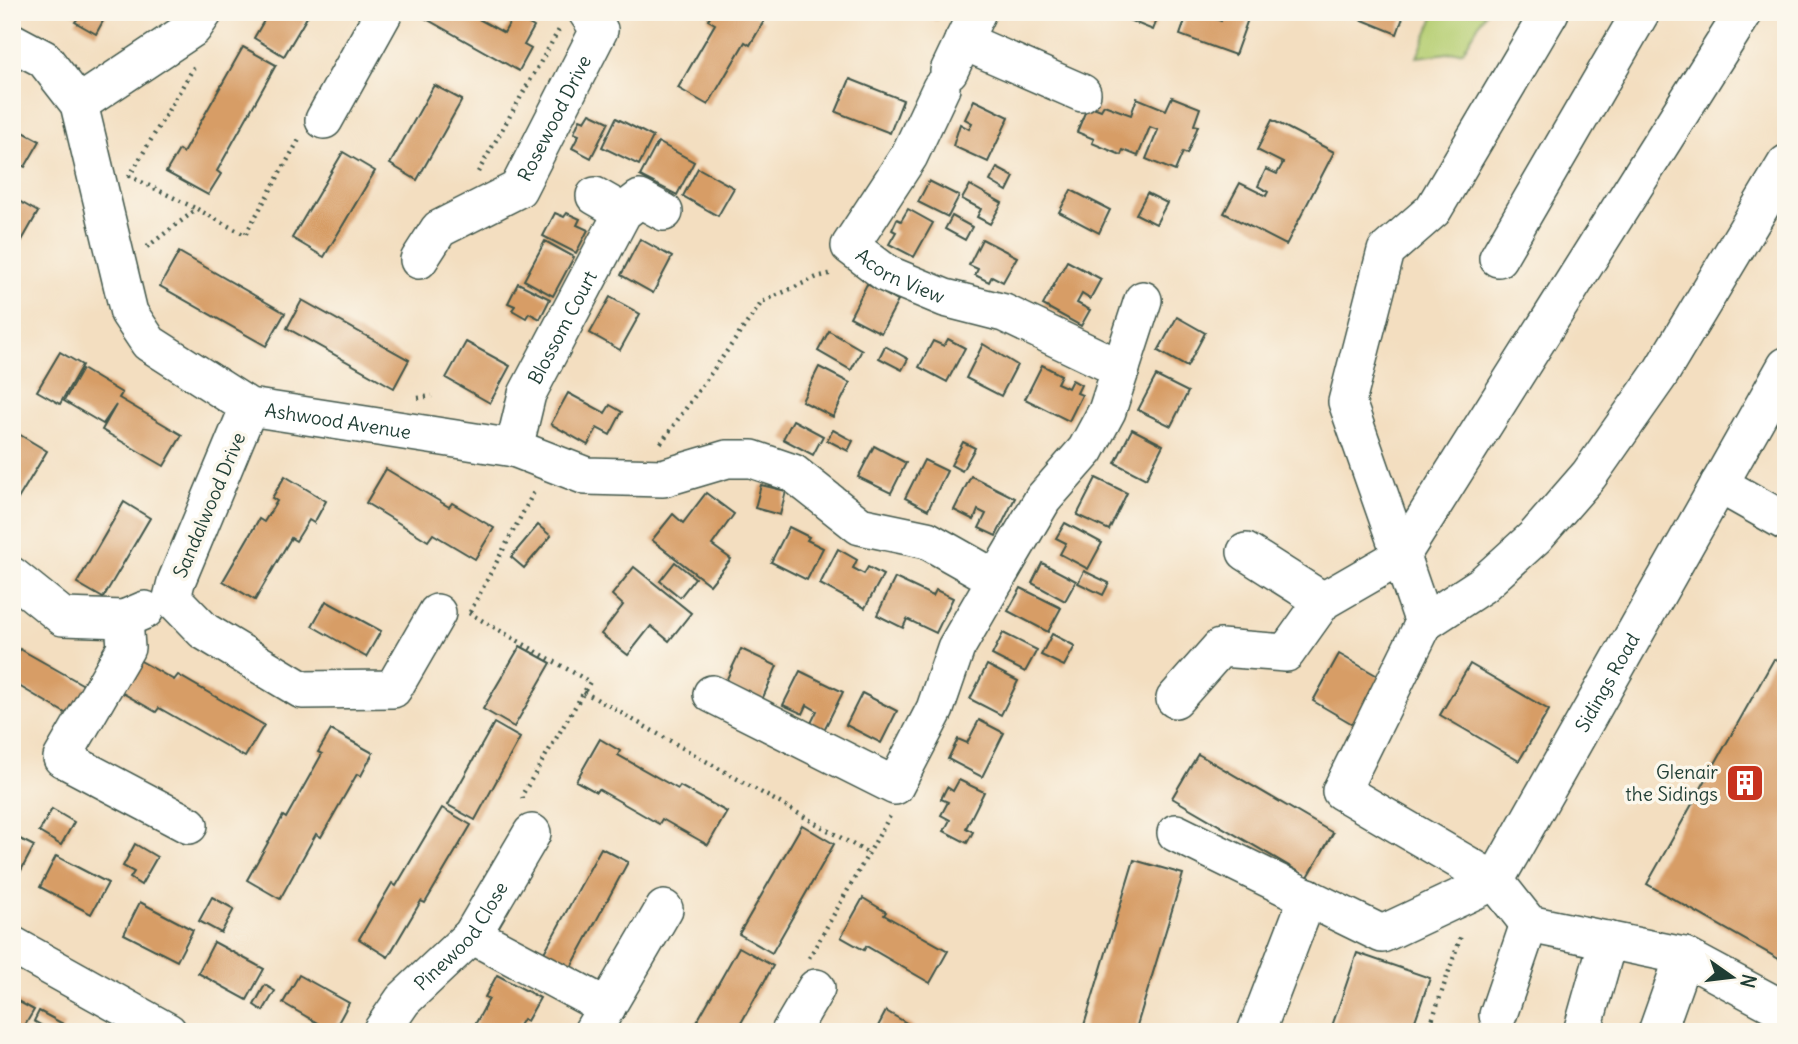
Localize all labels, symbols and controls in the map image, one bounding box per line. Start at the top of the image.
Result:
street label: Rosewood Drive [512,51,596,185]
street label: Acorn View [851,243,948,309]
street label: Blossom Court [522,266,602,388]
street label: Ashwood Avenue [263,398,413,444]
street label: Sandalwood Drive [168,429,250,581]
street label: Sidings Road [1570,629,1645,736]
place label: Glenair the Sidings [1625,760,1718,806]
building icon: Glenair the Sidings [1724,762,1766,804]
street label: Pinewood Close [409,877,513,995]
north arrow [1696,942,1766,1012]
text: N [1735,972,1762,990]

